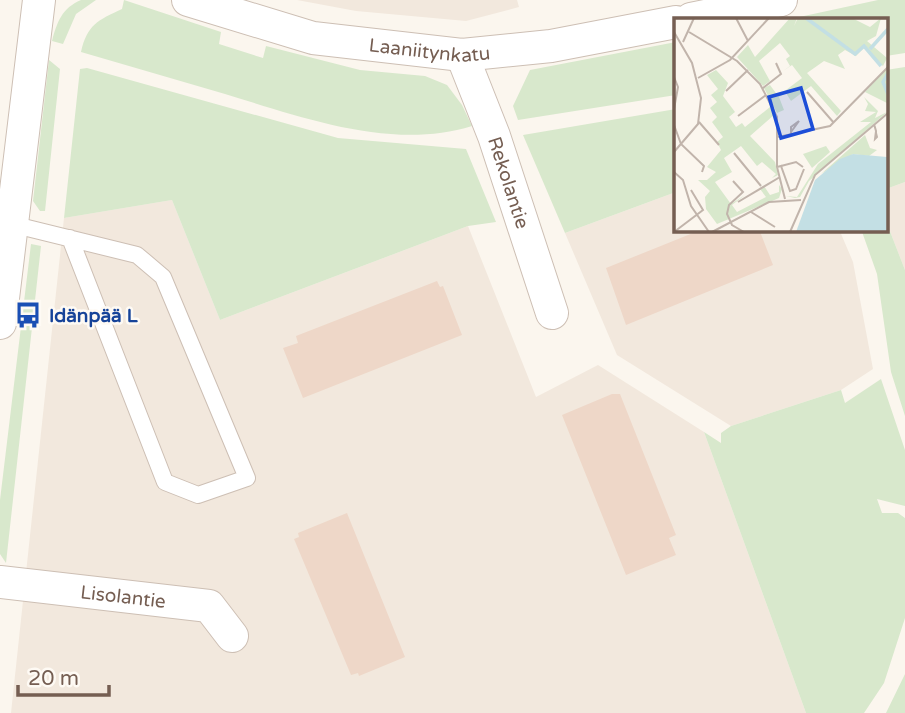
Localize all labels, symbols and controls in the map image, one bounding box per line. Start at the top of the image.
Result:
inset map [674,18,888,231]
street label: Laaniitynkatu [368,34,491,67]
street label: Rekolantie [483,134,534,232]
bus stop icon: Idänpää L [13,300,43,330]
place label: Idänpää L [49,305,139,328]
street label: Lisolantie [79,581,167,613]
scale bar [18,654,108,698]
text: 20 m [28,666,79,691]

